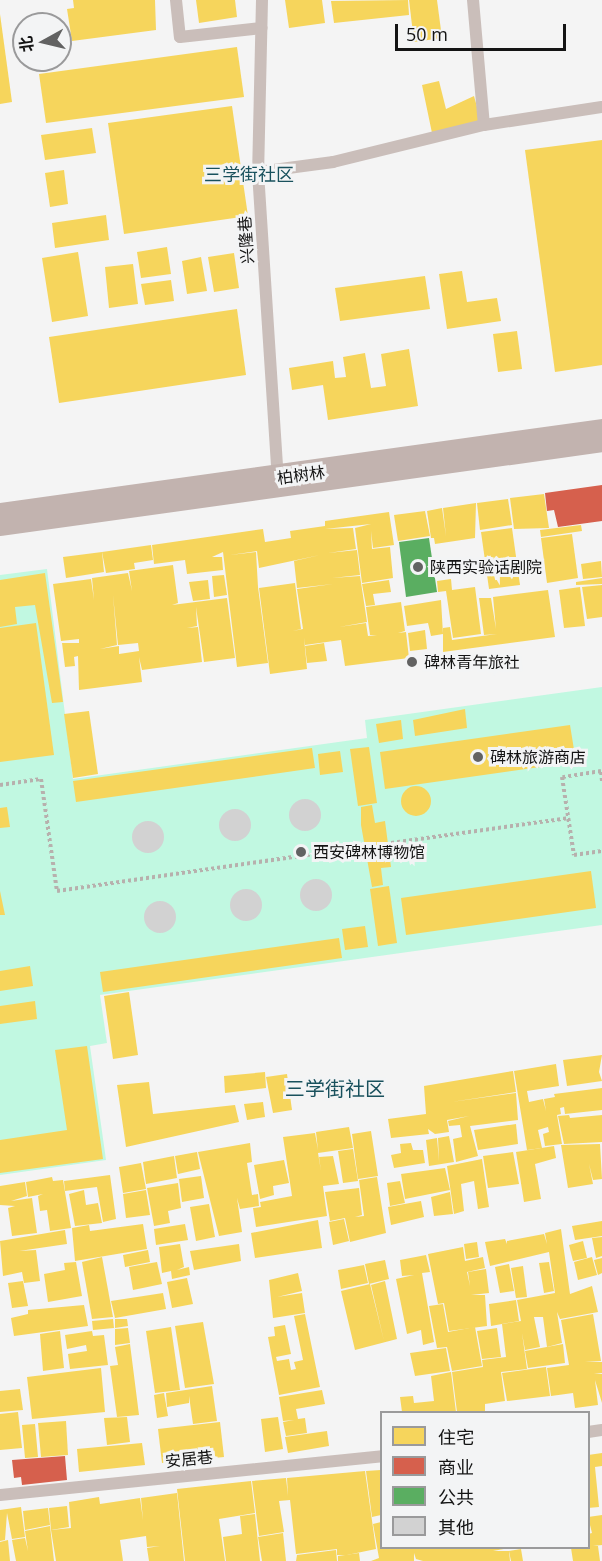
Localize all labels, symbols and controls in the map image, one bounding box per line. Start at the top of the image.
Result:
north arrow [12,12,72,72]
scale bar [398,12,569,50]
text: 50 m [406,22,448,46]
text: 北 [14,35,38,54]
district label: 三学街社区 [204,163,294,185]
street label: 兴隆巷 [235,215,257,265]
street label: 柏树林 [276,462,326,488]
place label: 陕西实验话剧院 [430,557,542,577]
marker: 陕西实验话剧院 [411,560,425,574]
place label: 碑林青年旅社 [424,652,520,672]
marker: 碑林青年旅社 [405,655,419,669]
place label: 碑林旅游商店 [490,747,586,767]
marker: 碑林旅游商店 [471,750,485,764]
place label: 西安碑林博物馆 [313,842,425,862]
marker: 西安碑林博物馆 [294,845,308,859]
district label: 三学街社区 [285,1076,385,1100]
legend [380,1411,590,1549]
text: 住宅 [438,1425,474,1449]
street label: 安居巷 [164,1447,214,1471]
text: 商业 [438,1455,474,1479]
text: 公共 [438,1485,474,1509]
text: 其他 [438,1515,474,1539]

